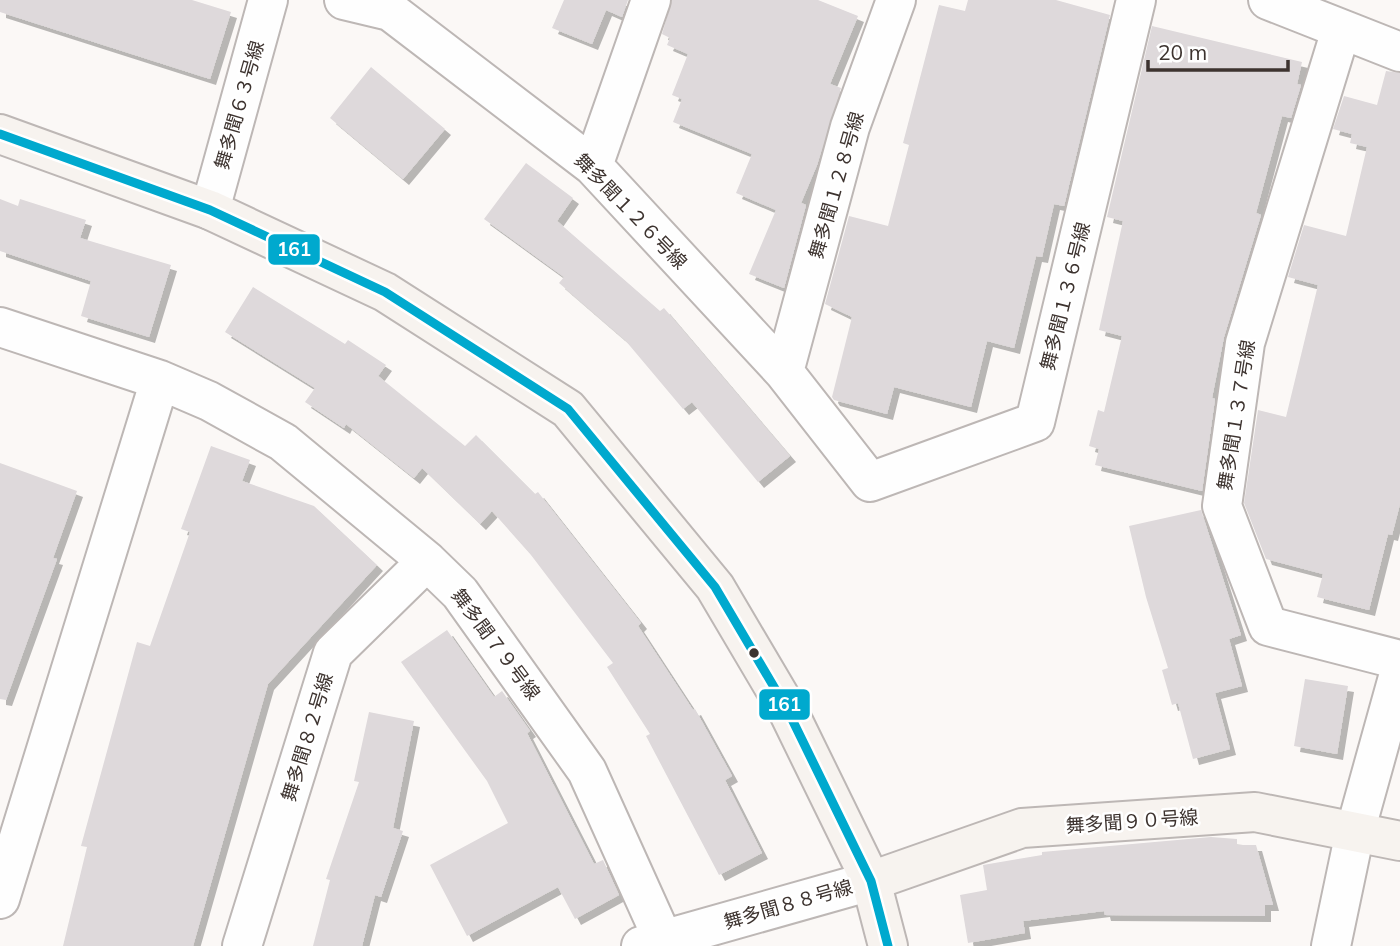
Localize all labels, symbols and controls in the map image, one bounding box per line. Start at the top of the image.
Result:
scale bar [1148,28,1288,72]
street label: 舞多聞６３号線 [209,38,269,172]
text: 20 m [1158,39,1207,65]
street label: 舞多聞１２８号線 [804,109,868,261]
street label: 舞多聞１２６号線 [570,148,692,274]
street label: 舞多聞１３６号線 [1035,219,1095,373]
line badge: 161 [267,233,321,266]
text: 161 [277,237,311,261]
street label: 舞多聞１３７号線 [1212,338,1260,492]
street label: 舞多聞７９号線 [446,584,546,704]
unlabelled marker [747,646,761,660]
street label: 舞多聞８２号線 [276,670,338,804]
line badge: 161 [758,688,811,721]
text: 161 [767,692,801,716]
street label: 舞多聞９０号線 [1065,804,1199,838]
street label: 舞多聞８８号線 [721,874,855,934]

